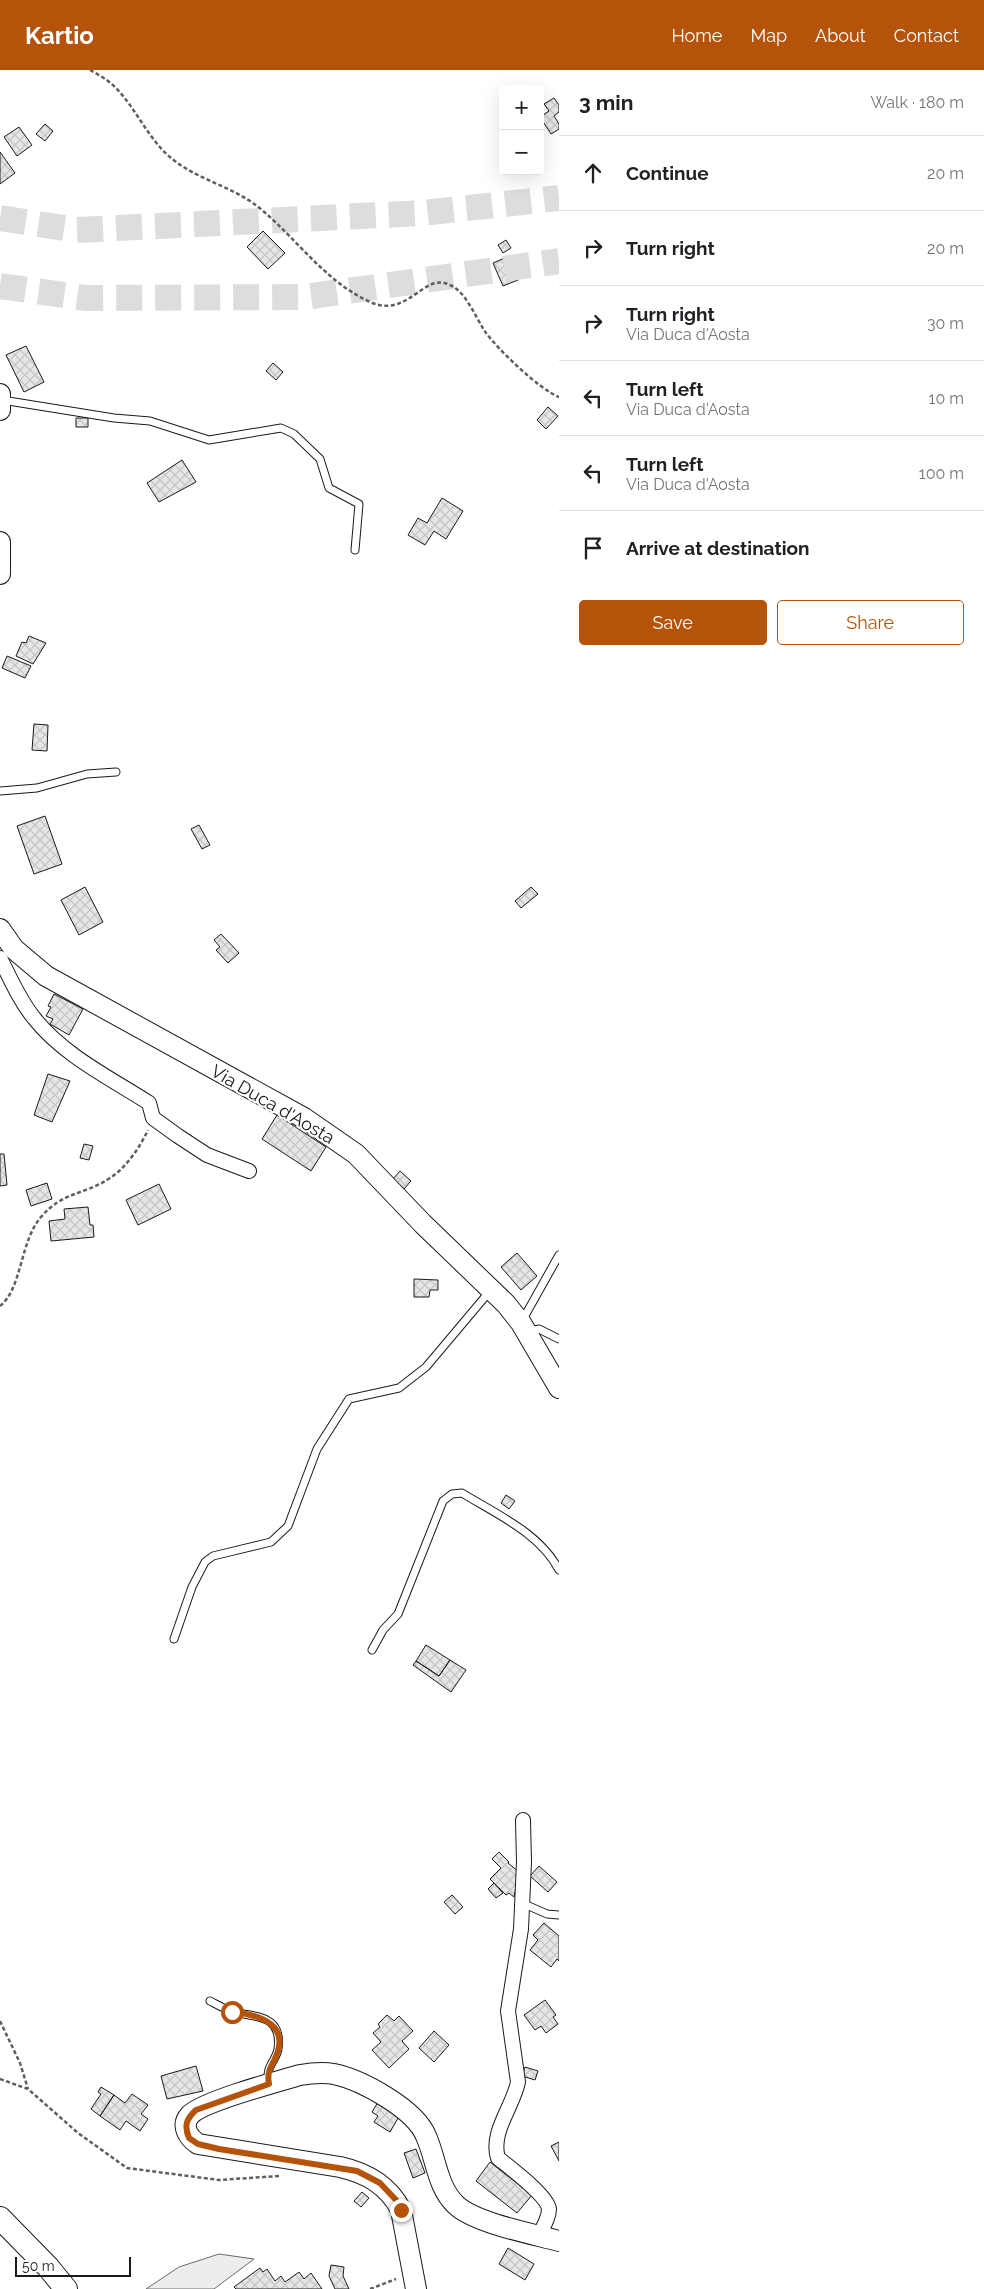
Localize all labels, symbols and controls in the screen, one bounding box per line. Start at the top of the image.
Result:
text: Kartio [25,21,94,50]
text: Home [671,25,722,46]
text: Map [750,25,787,46]
text: About [815,25,866,46]
text: Contact [894,25,959,46]
map controls [499,85,544,175]
button: + [499,85,544,130]
text: 3 min [579,90,633,115]
text: Walk · 180 m [870,93,964,112]
button: − [499,130,544,175]
icon: ahead [579,159,607,187]
text: Continue [626,162,709,184]
text: 20 m [927,164,964,183]
icon: right [579,234,607,262]
text: Turn right [626,237,715,259]
text: 20 m [927,239,964,258]
text: Turn right [626,303,715,325]
icon: right [579,309,607,337]
text: 30 m [927,314,964,333]
text: Via Duca d'Aosta [626,325,750,344]
text: Turn left [626,378,703,400]
icon: left [579,384,607,412]
text: 10 m [929,389,964,408]
text: Via Duca d'Aosta [626,400,750,419]
text: Turn left [626,453,703,475]
icon: left [579,459,607,487]
text: 100 m [919,464,964,483]
text: Via Duca d'Aosta [626,475,750,494]
icon: arrive [579,534,607,562]
text: Arrive at destination [626,537,810,559]
button: Save [579,600,767,645]
button: Share [777,600,964,645]
street label: Via Duca d'Aosta [208,1060,338,1148]
route start [221,2001,244,2024]
route end [390,2199,413,2222]
scale bar [15,2254,131,2277]
text: 50 m [22,2258,55,2274]

